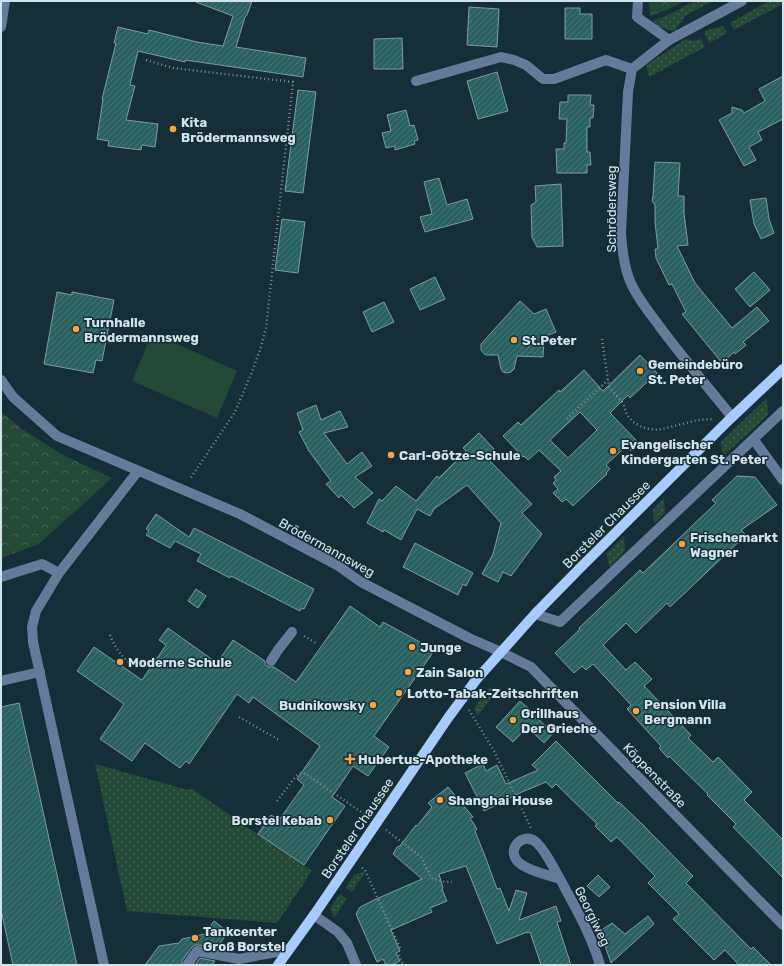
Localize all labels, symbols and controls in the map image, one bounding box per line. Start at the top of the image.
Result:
place label: Kita Brödermannsweg [181,115,296,145]
marker: Kita Brödermannsweg [168,124,178,134]
street label: Schrödersweg [604,165,620,253]
place label: Turnhalle Brödermannsweg [84,315,199,345]
marker: Turnhalle Brödermannsweg [71,324,81,334]
place label: St.Peter [522,333,577,348]
marker: St.Peter [509,335,519,345]
place label: Gemeindebüro St. Peter [648,357,743,387]
marker: Gemeindebüro St. Peter [635,366,645,376]
place label: Evangelischer Kindergarten St. Peter [621,437,768,467]
marker: Evangelischer Kindergarten St. Peter [608,446,618,456]
place label: Carl-Götze-Schule [399,448,521,463]
marker: Carl-Götze-Schule [386,450,396,460]
street label: Borsteler Chaussee [559,477,653,571]
street label: Brödermannsweg [276,515,377,581]
place label: Frischemarkt Wagner [690,530,778,560]
marker: Frischemarkt Wagner [677,539,687,549]
place label: Junge [420,640,462,655]
marker: Junge [407,642,417,652]
place label: Moderne Schule [128,655,232,670]
marker: Moderne Schule [115,657,125,667]
place label: Zain Salon [416,665,483,680]
marker: Zain Salon [403,667,413,677]
place label: Lotto-Tabak-Zeitschriften [407,686,579,701]
marker: Lotto-Tabak-Zeitschriften [394,688,404,698]
place label: Pension Villa Bergmann [644,697,726,727]
place label: Budnikowsky [279,698,365,713]
marker: Budnikowsky [368,700,378,710]
place label: Grillhaus Der Grieche [521,706,597,736]
marker: Pension Villa Bergmann [631,706,641,716]
marker: Grillhaus Der Grieche [508,715,518,725]
street label: Köppenstraße [620,740,689,811]
place label: Hubertus-Apotheke [358,752,488,767]
marker: Hubertus-Apotheke [345,754,355,764]
street label: Borsteler Chaussee [318,775,397,881]
place label: Shanghai House [448,793,553,808]
marker: Shanghai House [435,795,445,805]
place label: Borstel Kebab [232,813,322,828]
marker: Borstel Kebab [325,815,335,825]
street label: Georgiweg [571,884,613,949]
place label: Tankcenter Groß Borstel [203,924,285,954]
marker: Tankcenter Groß Borstel [190,933,200,943]

